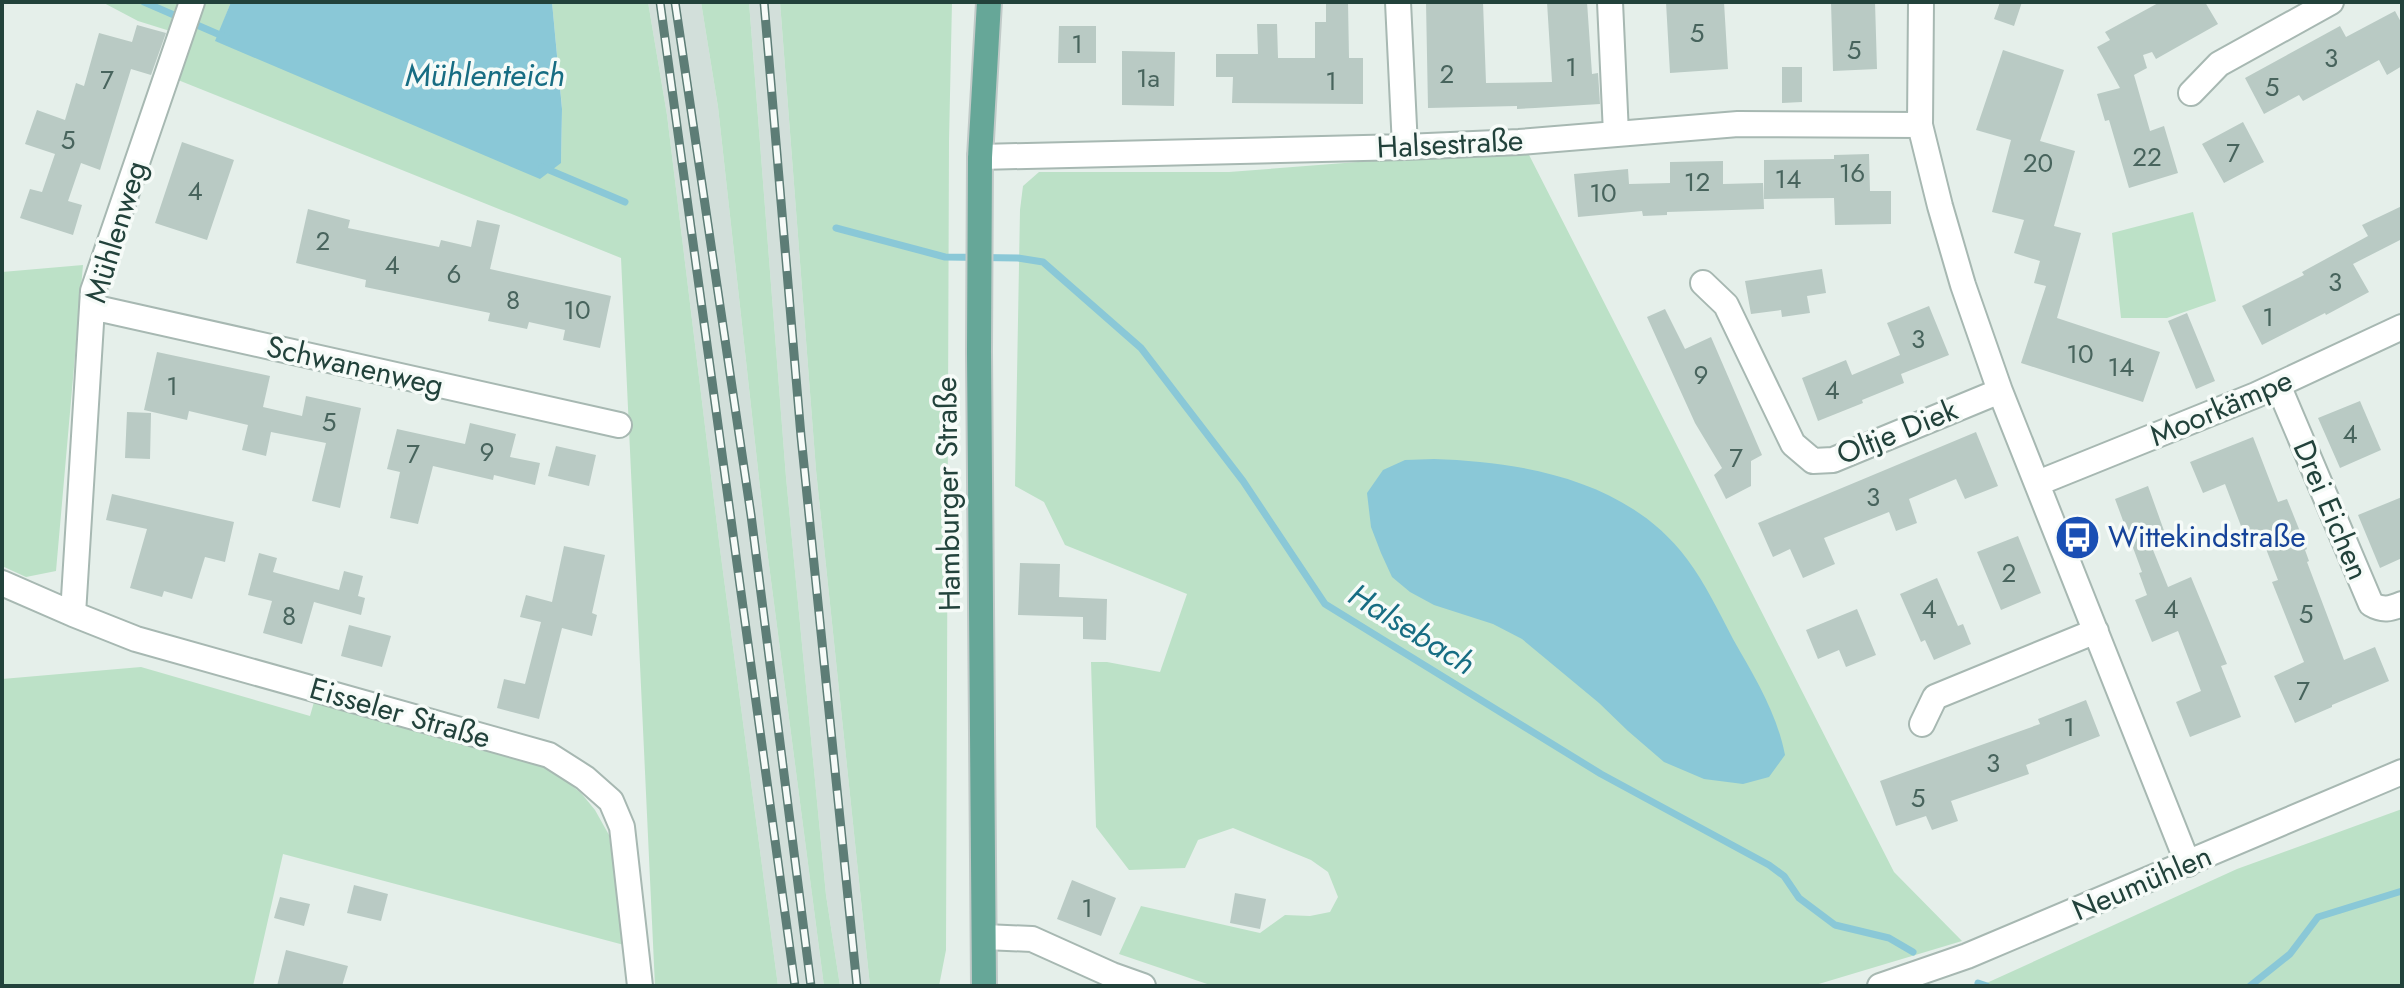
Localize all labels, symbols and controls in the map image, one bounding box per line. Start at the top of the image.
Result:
house number: 5 [1690,14,1704,52]
house number: 1 [1071,25,1083,63]
house number: 5 [1847,31,1861,69]
house number: 3 [2324,39,2338,77]
house number: 1 [1565,48,1577,86]
water label: Mühlenteich [405,52,565,98]
house number: 2 [1440,55,1454,93]
house number: 1a [1136,59,1160,97]
house number: 7 [100,61,114,99]
house number: 1 [1325,62,1337,100]
house number: 5 [2265,68,2279,106]
street label: Halsestraße [1376,118,1524,169]
house number: 5 [61,121,75,159]
house number: 7 [2226,134,2240,172]
house number: 22 [2132,138,2162,176]
house number: 20 [2023,144,2053,182]
house number: 16 [1839,154,1865,192]
street label: Mühlenweg [74,156,157,308]
house number: 14 [1775,160,1801,198]
house number: 12 [1684,163,1710,201]
house number: 4 [187,172,203,210]
house number: 10 [1589,174,1617,212]
house number: 2 [316,222,330,260]
house number: 4 [384,246,400,284]
house number: 6 [447,255,461,293]
house number: 3 [2328,263,2342,301]
house number: 8 [506,281,520,319]
house number: 10 [563,291,591,329]
house number: 1 [2262,298,2274,336]
house number: 3 [1911,320,1925,358]
street label: Schwanenweg [262,324,448,407]
house number: 10 [2066,335,2094,373]
house number: 14 [2108,348,2134,386]
house number: 9 [1694,356,1708,394]
street label: Moorkämpe [2143,358,2299,457]
house number: 1 [166,367,178,405]
house number: 4 [1824,371,1840,409]
street label: Hamburger Straße [924,376,971,612]
street label: Oltje Diek [1830,388,1964,475]
house number: 5 [322,403,336,441]
house number: 4 [2342,415,2358,453]
house number: 9 [480,433,494,471]
street label: Drei Eichen [2283,433,2380,586]
house number: 7 [406,435,420,473]
house number: 7 [1729,439,1743,477]
house number: 3 [1866,478,1880,516]
bus stop icon: Wittekindstraße [2053,513,2101,561]
place label: Wittekindstraße [2108,515,2306,558]
house number: 2 [2002,554,2016,592]
water label: Halsebach [1340,572,1484,686]
house number: 4 [1921,590,1937,628]
house number: 4 [2163,590,2179,628]
house number: 5 [2299,595,2313,633]
house number: 8 [282,597,296,635]
street label: Eisseler Straße [305,666,496,759]
house number: 7 [2296,672,2310,710]
house number: 1 [2063,708,2075,746]
house number: 3 [1986,744,2000,782]
house number: 5 [1911,779,1925,817]
street label: Neumühlen [2066,834,2218,931]
house number: 1 [1081,889,1093,927]

